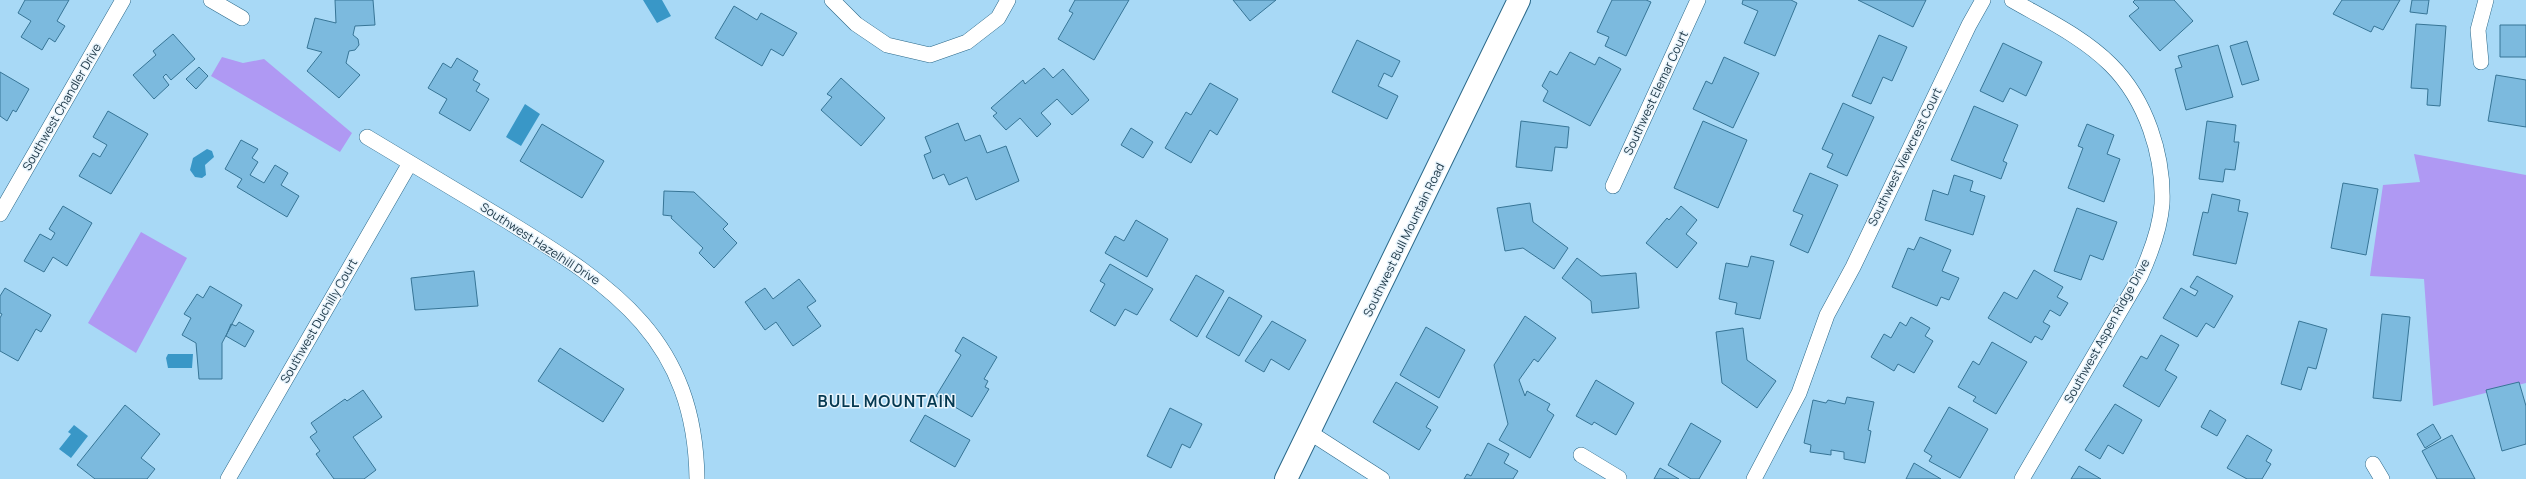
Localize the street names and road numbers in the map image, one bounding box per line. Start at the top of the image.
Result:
street label: Southwest Elemar Court [1619,28,1692,158]
street label: Southwest Chandler Drive [18,40,105,173]
street label: Southwest Viewcrest Court [1864,85,1946,229]
street label: Southwest Bull Mountain Road [1359,160,1448,320]
street label: Southwest Hazelhill Drive [477,198,603,289]
street label: Southwest Duchilly Court [276,255,361,386]
street label: Southwest Aspen Ridge Drive [2060,256,2153,406]

